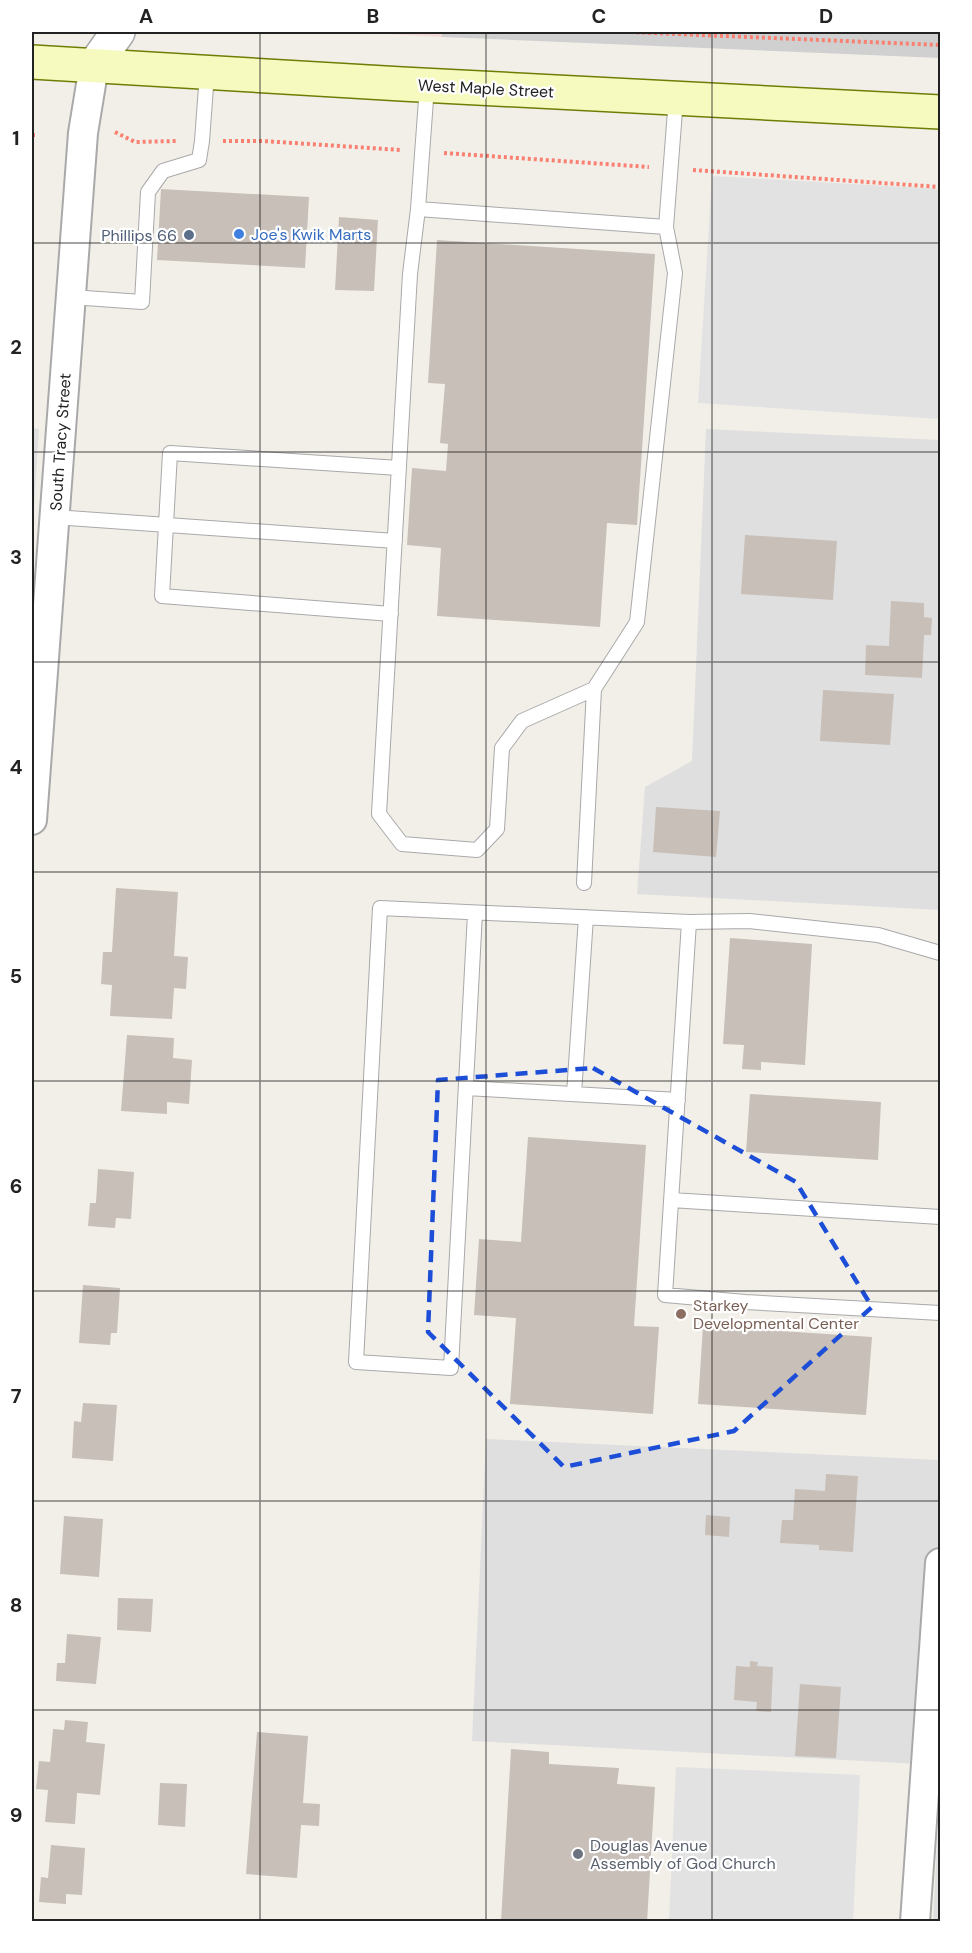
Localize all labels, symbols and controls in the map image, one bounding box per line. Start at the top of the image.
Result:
text: A [139,3,153,29]
text: B [367,3,379,29]
text: C [592,3,606,29]
text: D [819,3,833,29]
street label: West Maple Street [417,74,555,103]
text: 1 [12,125,20,151]
place label: Joe's Kwik Marts [251,224,371,245]
place label: Phillips 66 [101,225,177,246]
marker: Joe's Kwik Marts [232,227,246,241]
marker: Phillips 66 [182,228,196,242]
text: 2 [10,334,22,360]
street label: South Tracy Street [45,372,76,512]
text: 3 [10,544,22,570]
text: 4 [10,754,23,780]
text: 5 [10,963,22,989]
text: 6 [10,1173,22,1199]
place label: Starkey Developmental Center [693,1295,859,1334]
marker: Starkey Developmental Center [674,1307,688,1321]
text: 7 [11,1383,22,1409]
text: 8 [10,1592,22,1618]
text: 9 [10,1802,22,1828]
place label: Douglas Avenue Assembly of God Church [590,1835,776,1874]
marker: Douglas Avenue Assembly of God Church [571,1847,585,1861]

